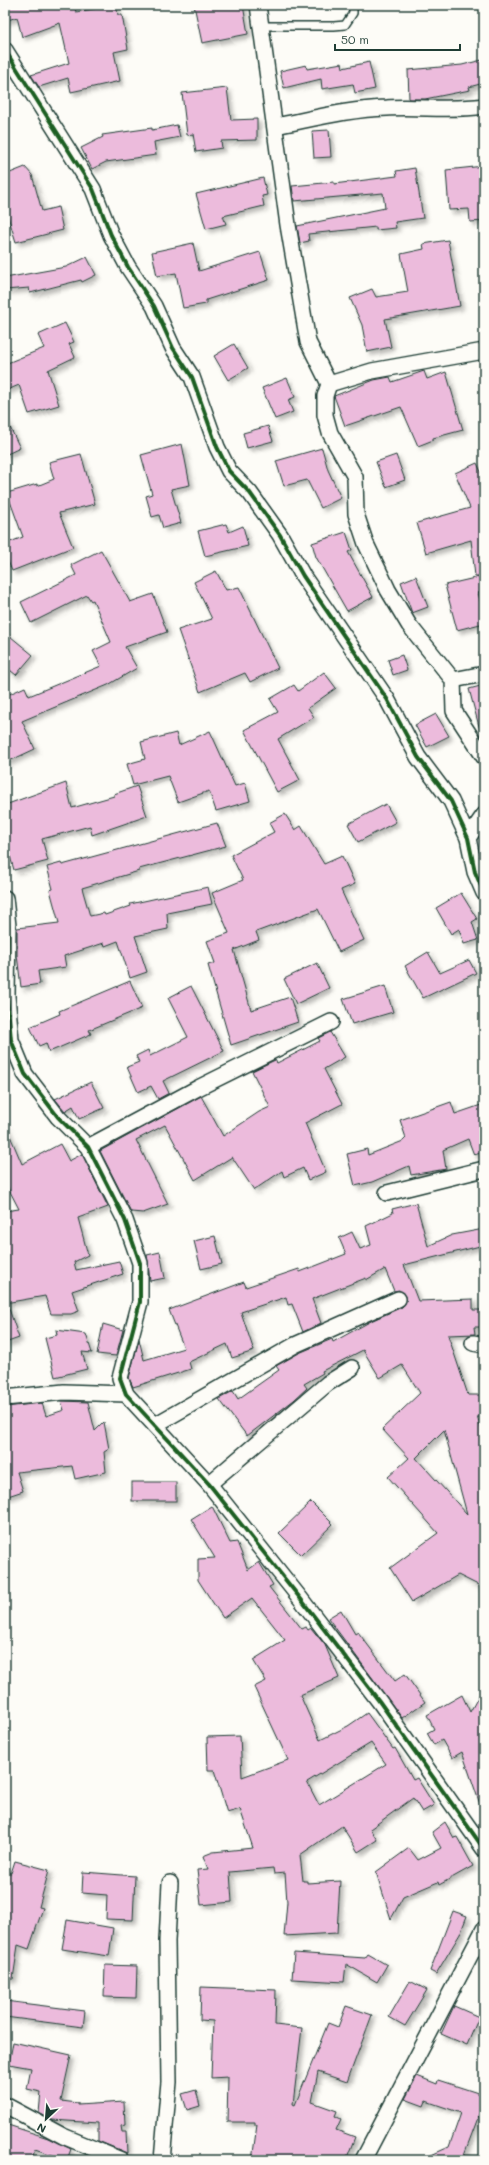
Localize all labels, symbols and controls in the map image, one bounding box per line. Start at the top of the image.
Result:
scale bar [335,26,460,52]
text: 50 m [341,31,369,47]
north arrow [26,2099,66,2139]
text: N [34,2120,48,2137]

